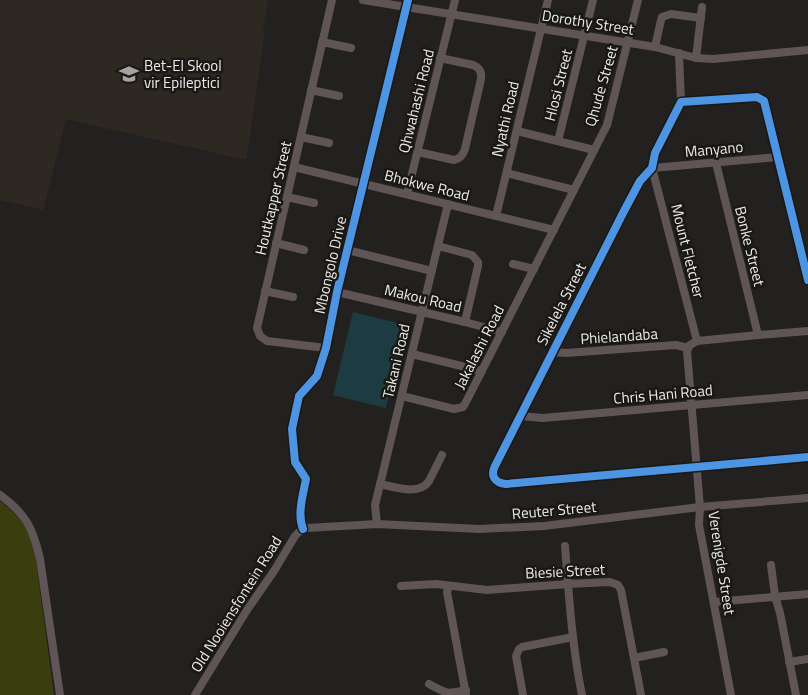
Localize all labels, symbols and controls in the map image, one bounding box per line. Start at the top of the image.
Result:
street label: Dorothy Street [540,3,636,41]
street label: Qhude Street [578,42,624,129]
street label: Hlosi Street [538,46,578,124]
street label: Qhwahashi Road [392,47,440,155]
place label: Bet-El Skool vir Epileptici [144,54,222,94]
school or university icon: Bet-El Skool vir Epileptici [118,63,140,85]
street label: Nyathi Road [485,79,525,159]
street label: Manyano [684,135,744,163]
street label: Houtkapper Street [249,138,297,257]
street label: Bhokwe Road [382,163,472,207]
street label: Mount Fletcher [665,201,711,301]
street label: Bonke Street [729,204,771,289]
street label: Mbongolo Drive [308,214,352,316]
street label: Sikelela Street [530,258,592,349]
street label: Makou Road [382,278,464,318]
street label: Jakalashi Road [448,301,510,393]
street label: Takani Road [376,321,416,401]
street label: Phielandaba [579,322,659,350]
street label: Chris Hani Road [612,378,714,410]
street label: Reuter Street [511,495,598,525]
street label: Verenigde Street [702,509,742,617]
street label: Old Nooiensfontein Road [185,531,287,677]
street label: Biesie Street [524,557,606,585]

